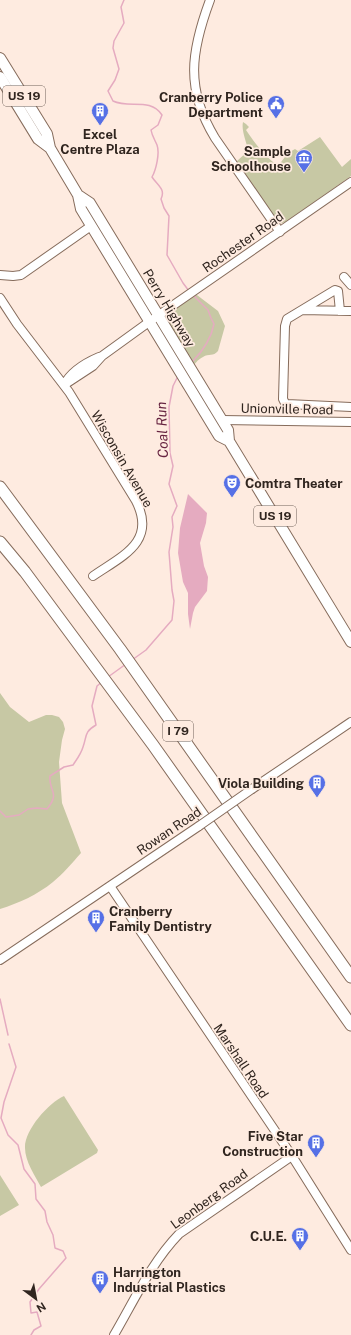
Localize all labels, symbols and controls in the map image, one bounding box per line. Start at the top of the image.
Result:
road number: US 19 [3,86,45,106]
place label: Cranberry Police Department [159,90,263,120]
public building icon: Cranberry Police Department [266,94,286,119]
building icon: Excel Centre Plaza [90,101,110,126]
place label: Excel Centre Plaza [60,127,140,157]
place label: Sample Schoolhouse [211,144,291,174]
museum icon: Sample Schoolhouse [294,148,314,173]
street label: Rochester Road [200,208,286,276]
street label: Perry Highway [140,266,198,350]
water label: Coal Run [153,401,171,459]
street label: Unionville Road [240,401,334,417]
street label: Wisconsin Avenue [88,408,156,510]
theatre icon: Comtra Theater [222,473,242,498]
place label: Comtra Theater [245,476,343,491]
road number: US 19 [254,506,296,526]
road number: I 79 [163,721,193,741]
building icon: Viola Building [307,773,327,798]
place label: Viola Building [218,776,304,791]
street label: Rowan Road [134,804,204,858]
place label: Cranberry Family Dentistry [109,904,212,934]
building icon: Cranberry Family Dentistry [86,908,106,933]
street label: Marshall Road [211,1021,271,1101]
place label: Five Star Construction [222,1129,304,1159]
building icon: Five Star Construction [306,1133,326,1158]
street label: Leonberg Road [168,1166,250,1232]
building icon: C.U.E. [290,1226,310,1251]
place label: C.U.E. [250,1229,287,1244]
place label: Harrington Industrial Plastics [113,1265,226,1295]
building icon: Harrington Industrial Plastics [90,1269,110,1294]
north arrow [16,1279,56,1319]
text: N [34,1300,48,1315]

